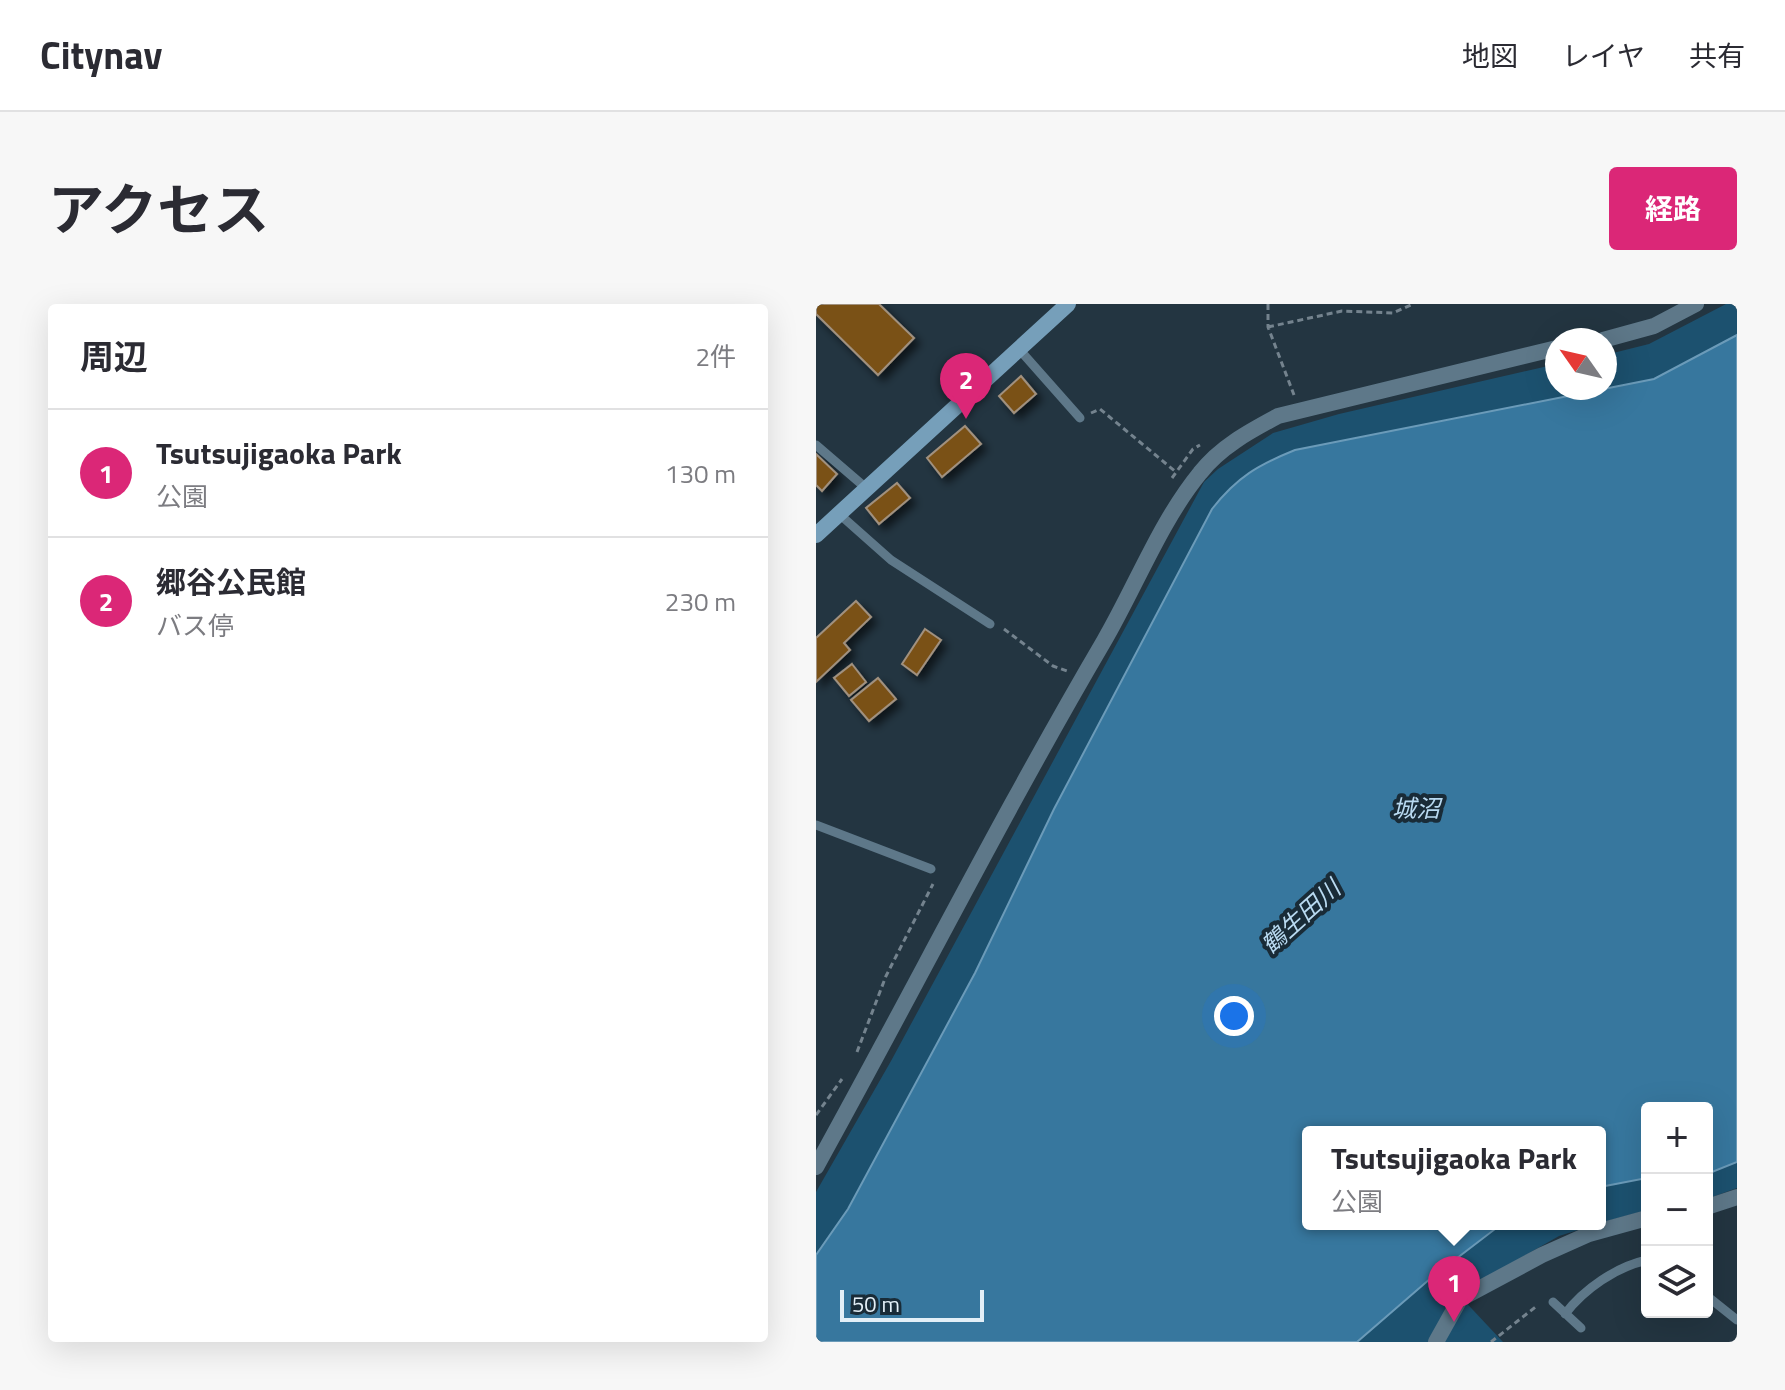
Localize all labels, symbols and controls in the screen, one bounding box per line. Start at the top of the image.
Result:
text: Citynav [40,26,162,84]
text: 地図 [1462,34,1518,77]
text: レイヤ [1562,34,1645,77]
text: 共有 [1689,34,1745,77]
text: アクセス [48,167,269,252]
button: 経路 [1609,167,1737,250]
north arrow [1545,328,1617,400]
text: 周辺 [80,330,148,382]
text: 2件 [695,337,736,376]
pin: 2 [940,353,992,419]
text: Tsutsujigaoka Park [156,430,402,476]
text: 1 [99,454,113,493]
text: 130 m [665,454,736,493]
text: 公園 [156,477,208,516]
text: 郷谷公民館 [156,559,306,605]
text: 2 [99,582,113,621]
text: 230 m [665,582,736,621]
text: バス停 [156,606,234,645]
water label: 城沼 [1392,790,1443,826]
water label: 鶴生田川 [1253,869,1350,962]
your location [1214,996,1254,1036]
map controls [1641,1102,1713,1318]
button: + [1641,1102,1713,1174]
popup [1302,1126,1606,1230]
text: Tsutsujigaoka Park [1331,1135,1577,1181]
button: − [1641,1174,1713,1246]
text: 公園 [1331,1182,1383,1221]
button: layers [1641,1246,1713,1318]
pin: 1 [1428,1256,1480,1322]
scale bar [840,1286,984,1322]
text: 50 m [852,1287,900,1321]

